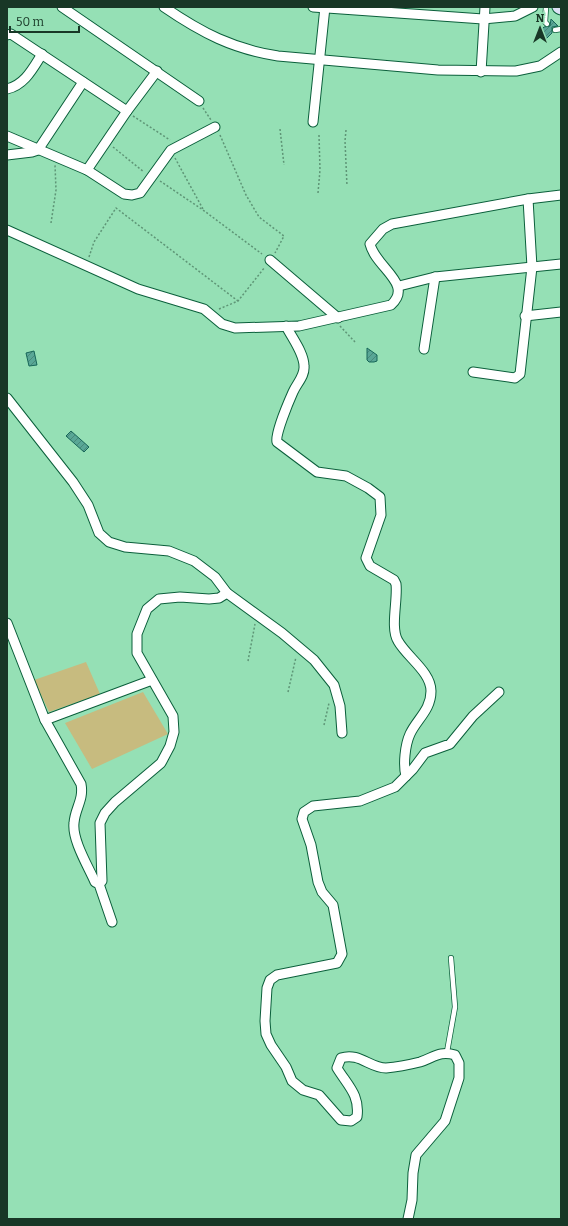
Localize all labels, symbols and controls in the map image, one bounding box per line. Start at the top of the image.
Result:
scale bar [10,8,79,34]
north arrow [520,8,560,48]
text: N [536,12,545,25]
text: 50 m [16,15,45,29]

